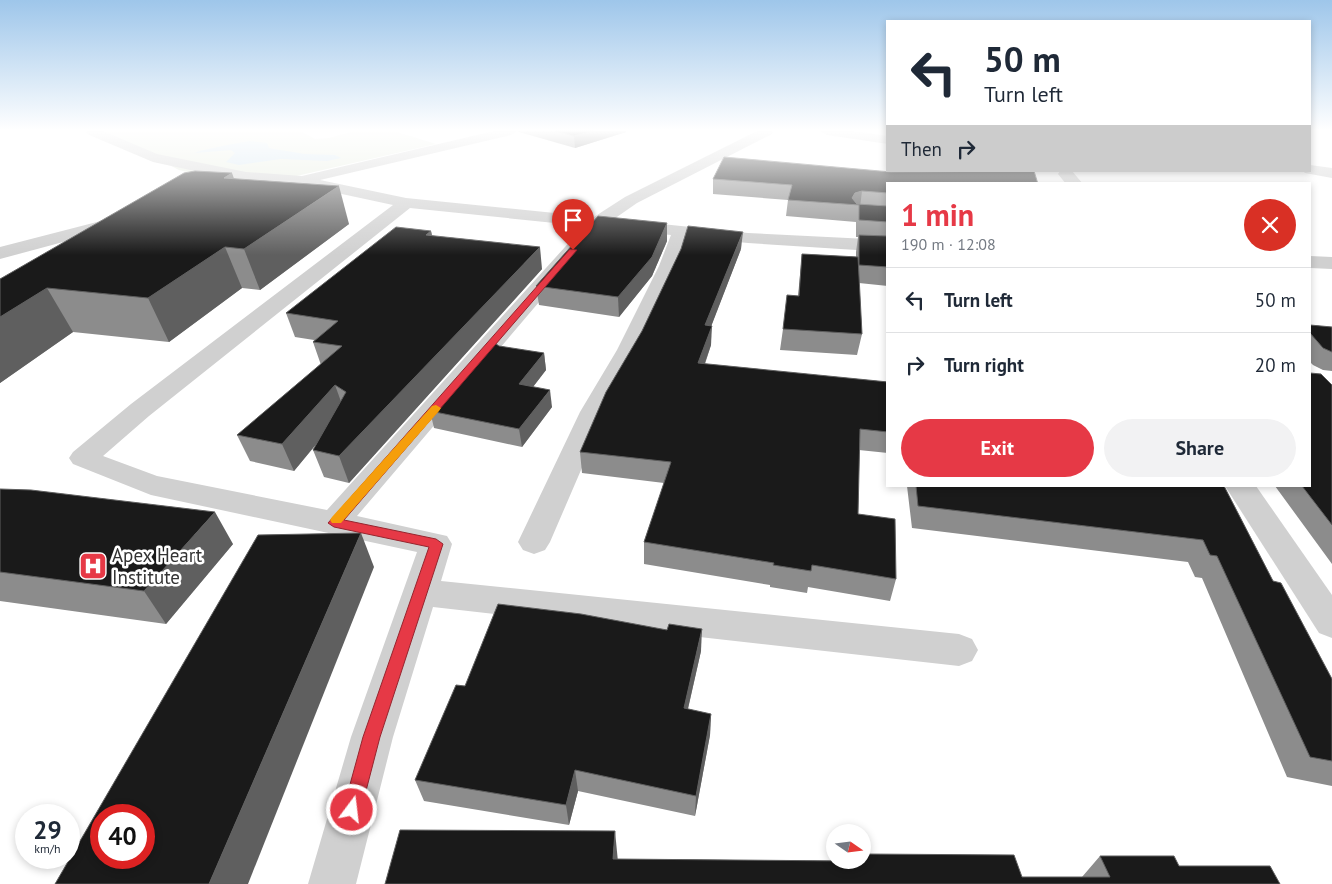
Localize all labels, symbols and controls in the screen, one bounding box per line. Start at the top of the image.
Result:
text: 50 m [984,36,1061,82]
icon: left [901,40,966,105]
text: Turn left [984,80,1063,108]
icon: right [952,135,980,163]
text: Then [901,137,942,161]
text: 1 min [901,195,974,234]
pin [552,199,594,250]
button: close [1244,199,1296,251]
icon: arrive [559,206,587,234]
text: 190 m · 12:08 [901,234,996,254]
icon: left [901,286,929,314]
text: Turn left [944,288,1013,312]
text: 50 m [1255,288,1296,312]
icon: right [901,351,929,379]
text: Turn right [944,353,1024,377]
text: 20 m [1255,353,1296,377]
button: Exit [901,419,1094,477]
button: Share [1104,419,1296,477]
place label: Apex Heart Institute [112,543,203,589]
hospital icon: Apex Heart Institute [78,551,108,581]
position arrow [325,783,377,835]
speed limit sign: 40 [90,804,155,869]
text: 29 [33,814,62,846]
north arrow [826,824,871,869]
map controls [826,824,871,869]
text: km/h [34,841,61,856]

